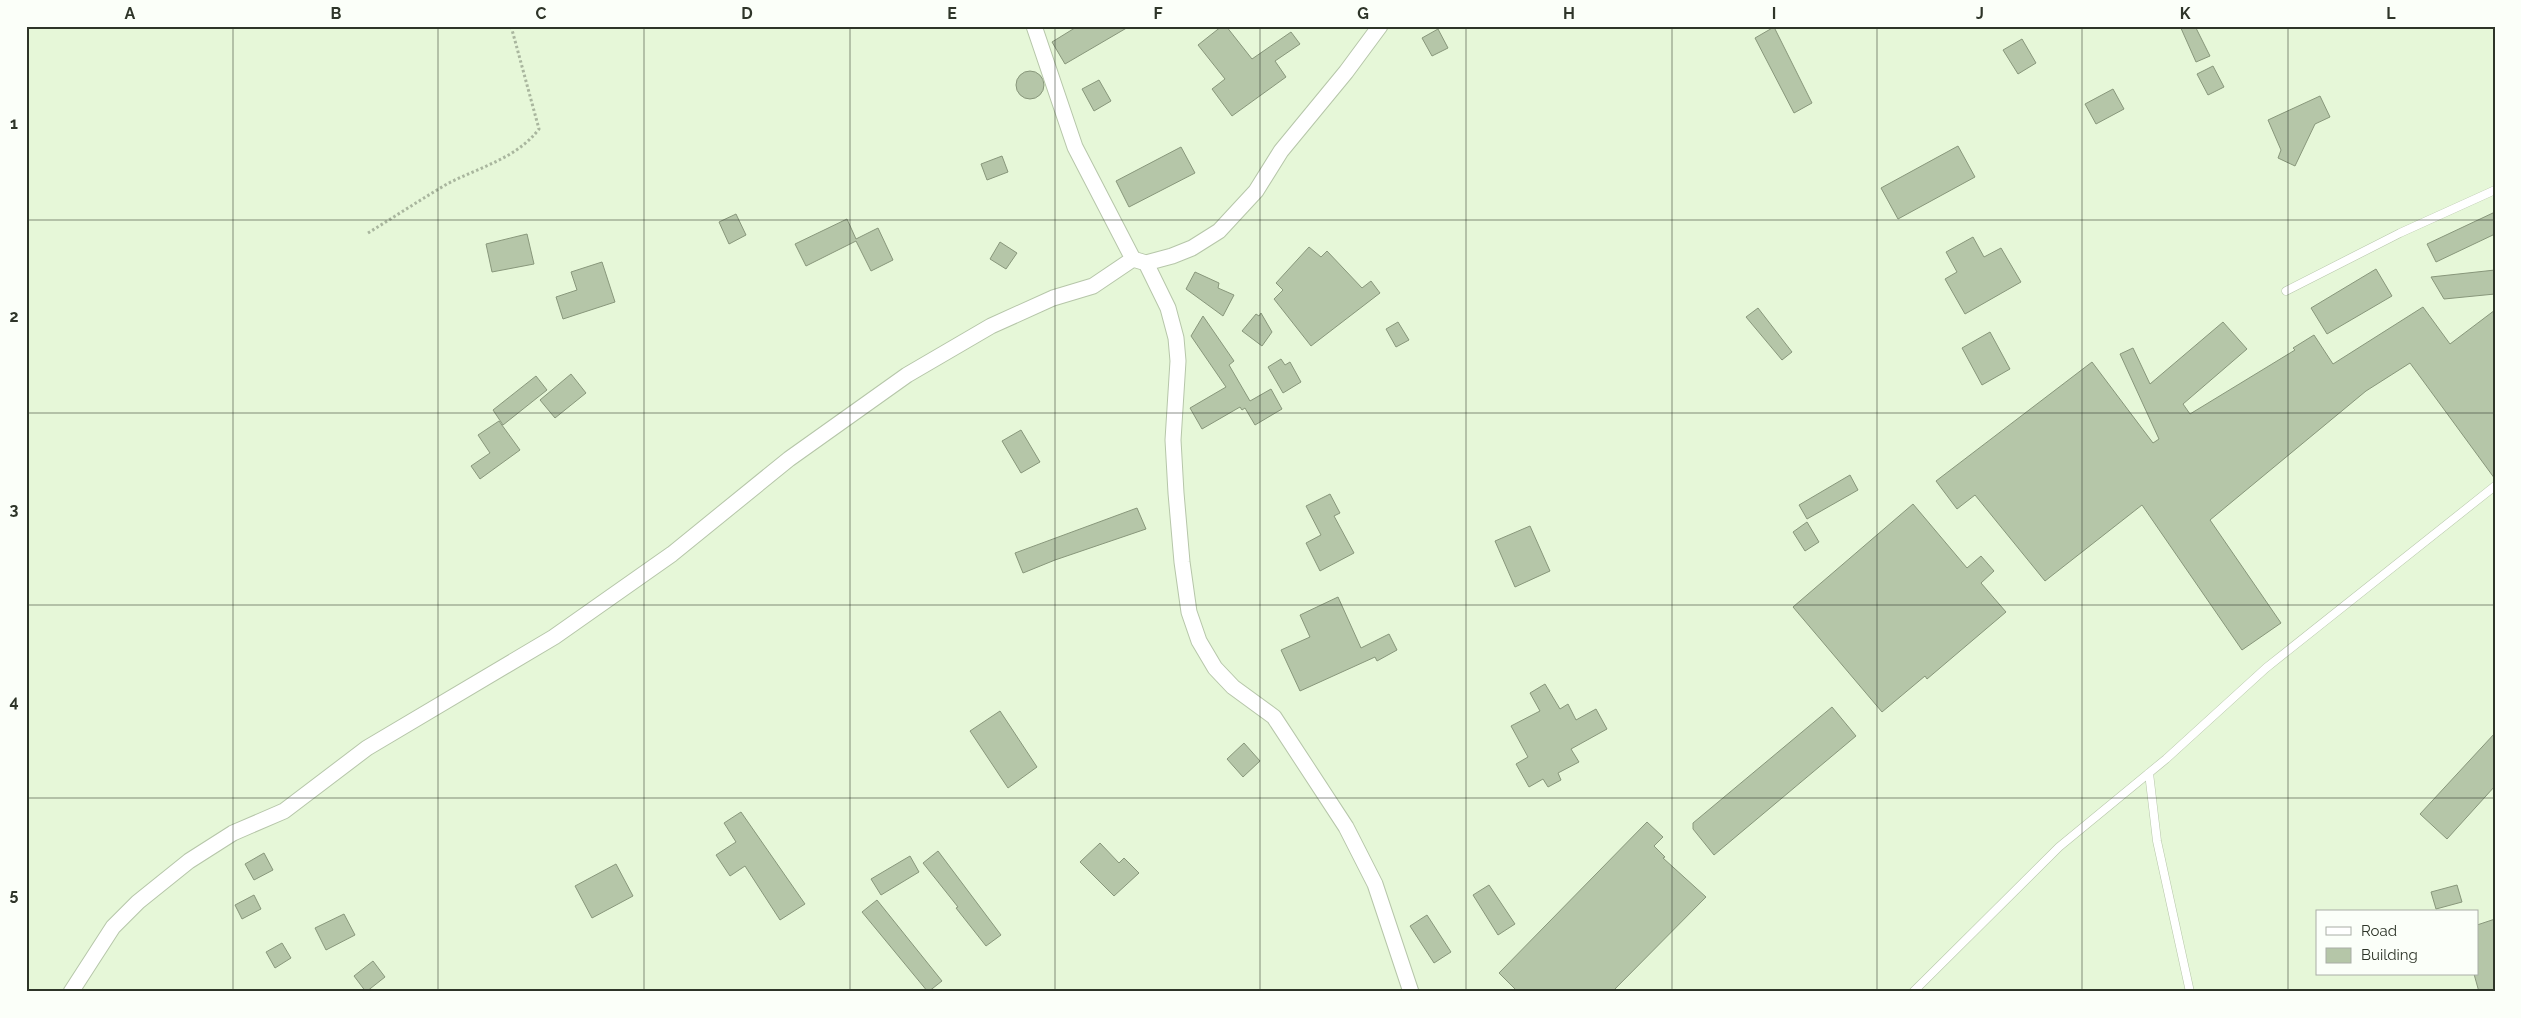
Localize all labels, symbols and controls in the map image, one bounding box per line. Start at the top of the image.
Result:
text: A [125,4,136,23]
text: B [331,4,342,23]
text: C [536,4,547,23]
text: D [741,4,753,23]
text: E [947,4,957,23]
text: F [1153,4,1163,23]
text: G [1357,4,1369,23]
text: H [1563,4,1575,23]
text: I [1772,4,1776,23]
text: J [1976,4,1984,23]
text: K [2180,4,2191,23]
text: L [2386,4,2396,23]
text: 1 [10,114,18,133]
text: 2 [9,307,19,326]
text: 3 [10,500,19,519]
text: 4 [9,692,19,711]
text: 5 [10,885,19,904]
legend [2316,910,2478,976]
text: Road [2361,922,2397,940]
text: Building [2361,946,2418,964]

